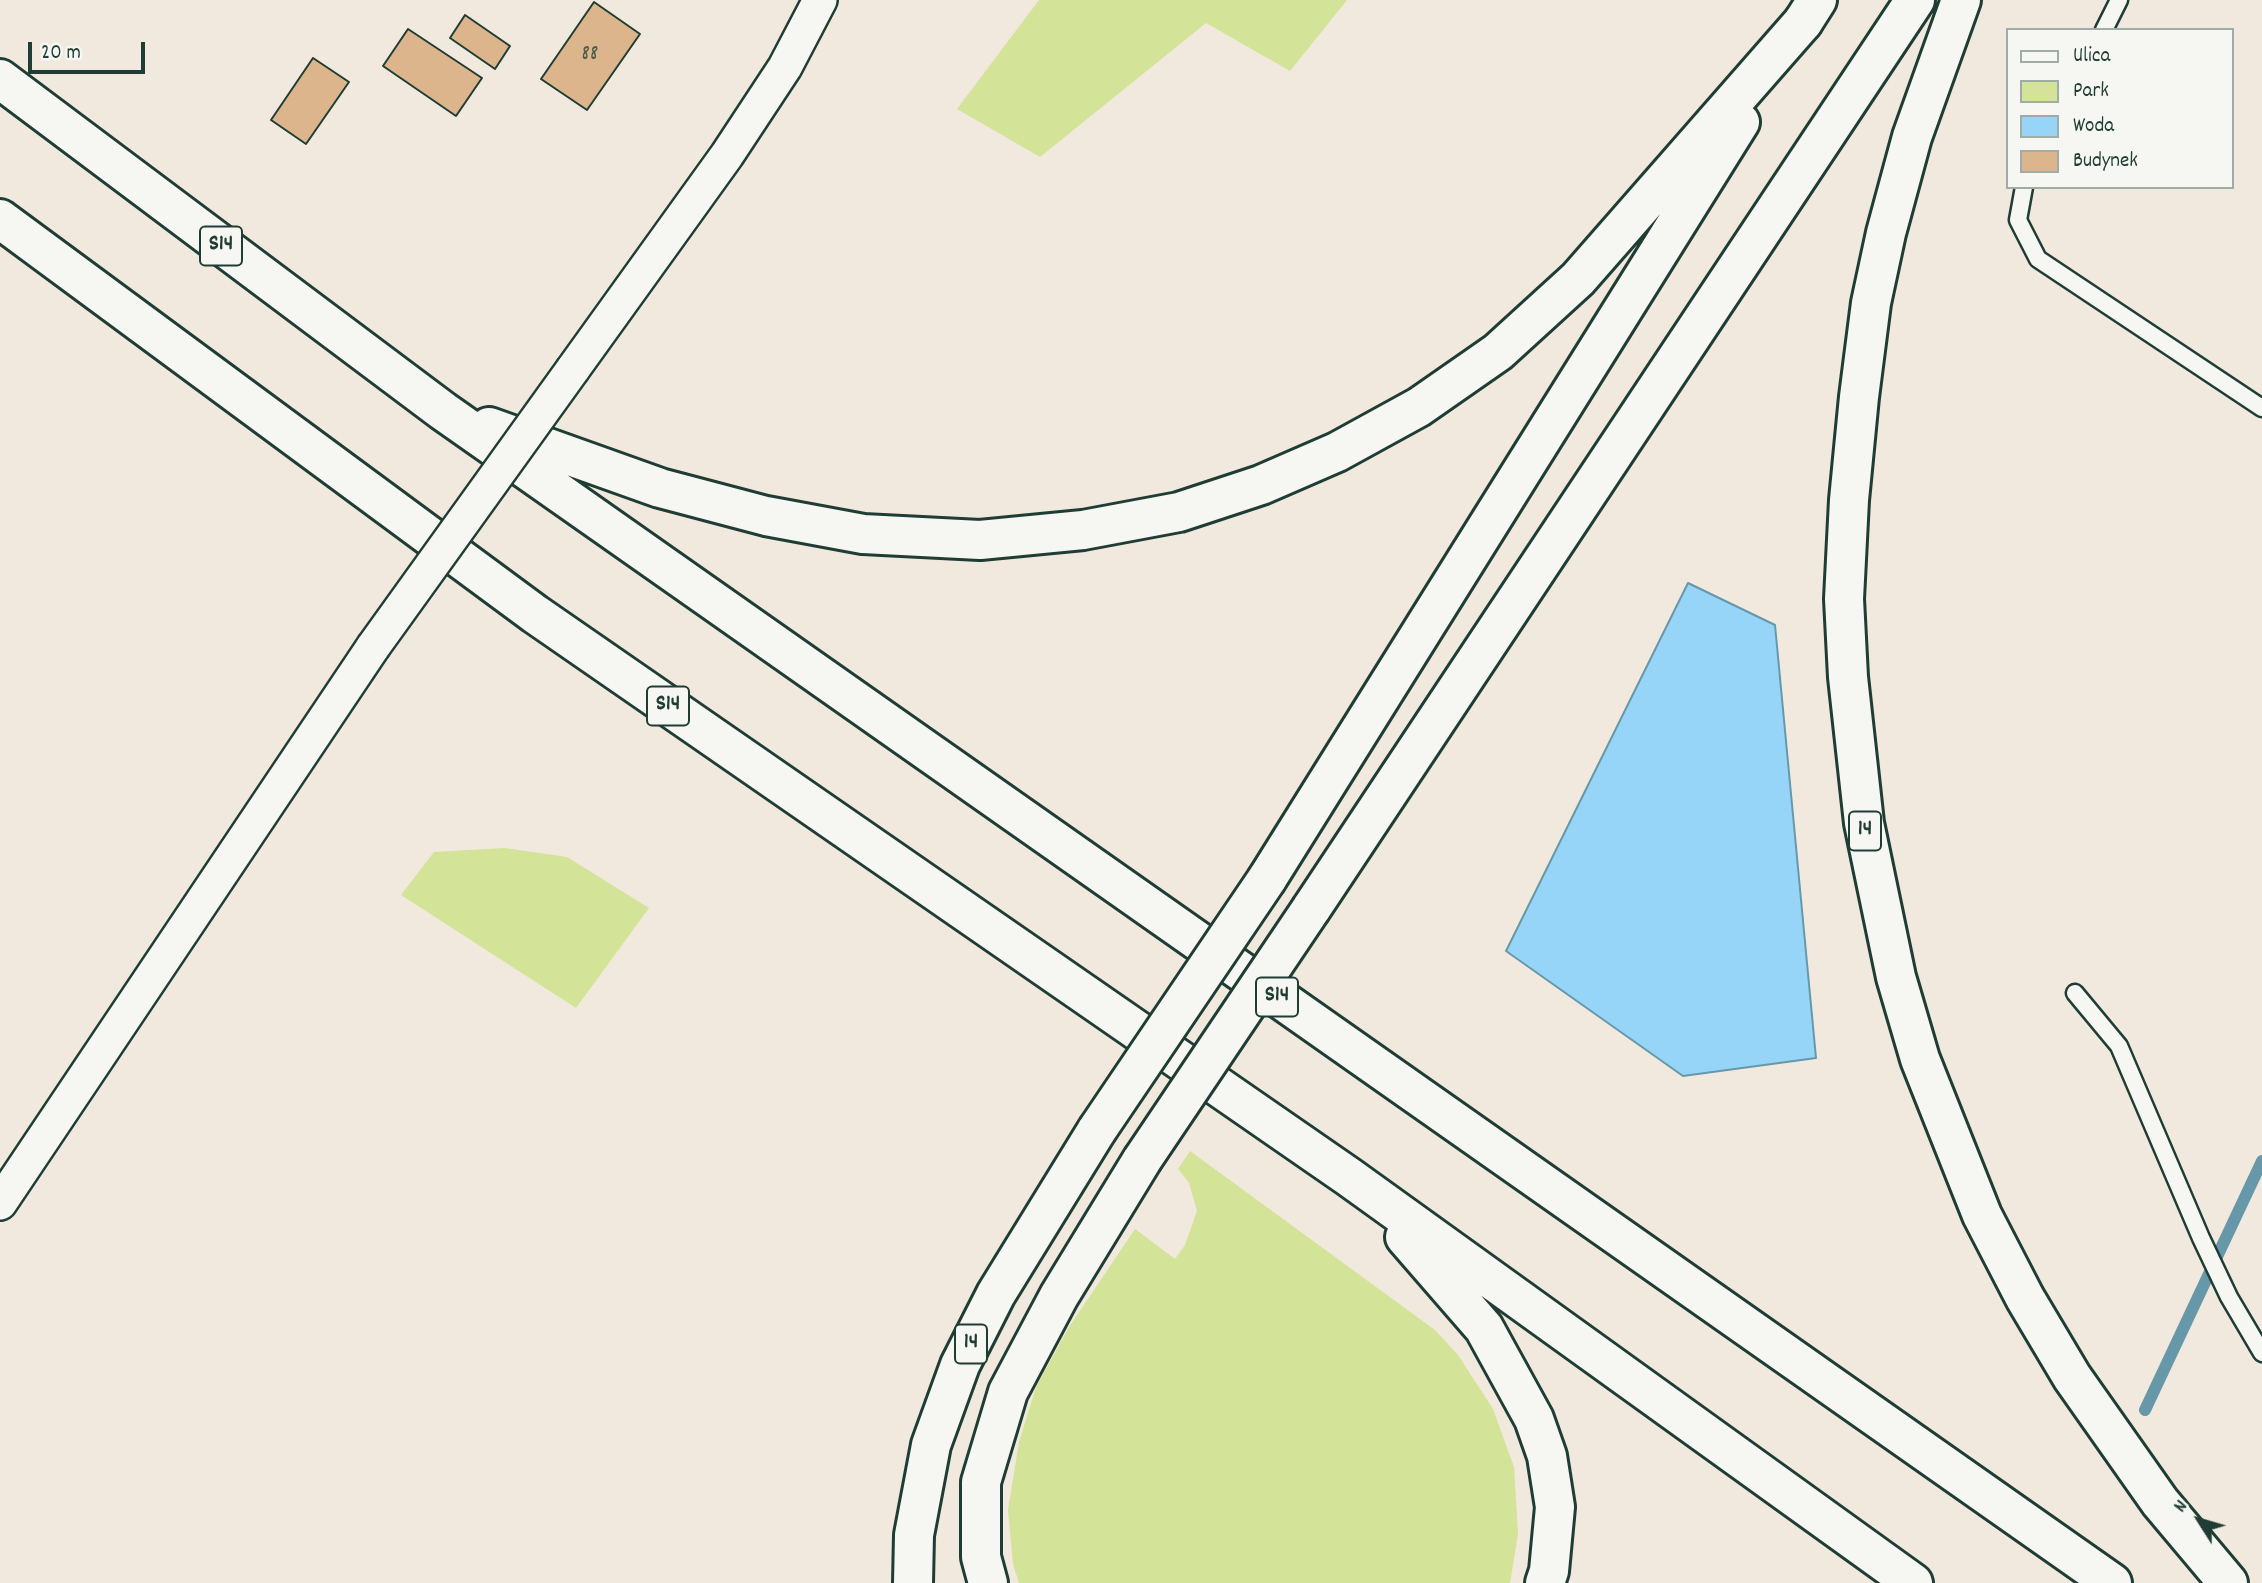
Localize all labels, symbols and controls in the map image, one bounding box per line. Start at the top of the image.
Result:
scale bar [32,28,149,72]
legend [2007,28,2234,189]
text: 20 m [41,39,81,69]
text: Ulica [2073,42,2110,72]
house number: 88 [582,43,598,69]
text: Park [2073,77,2109,107]
text: Woda [2073,112,2114,142]
text: Budynek [2073,147,2138,177]
road number: S14 [200,227,242,266]
road number: S14 [647,686,689,726]
road number: 14 [1849,811,1881,850]
road number: S14 [1256,978,1298,1016]
road number: 14 [955,1324,987,1364]
north arrow [2164,1485,2234,1555]
text: N [2168,1495,2195,1519]

